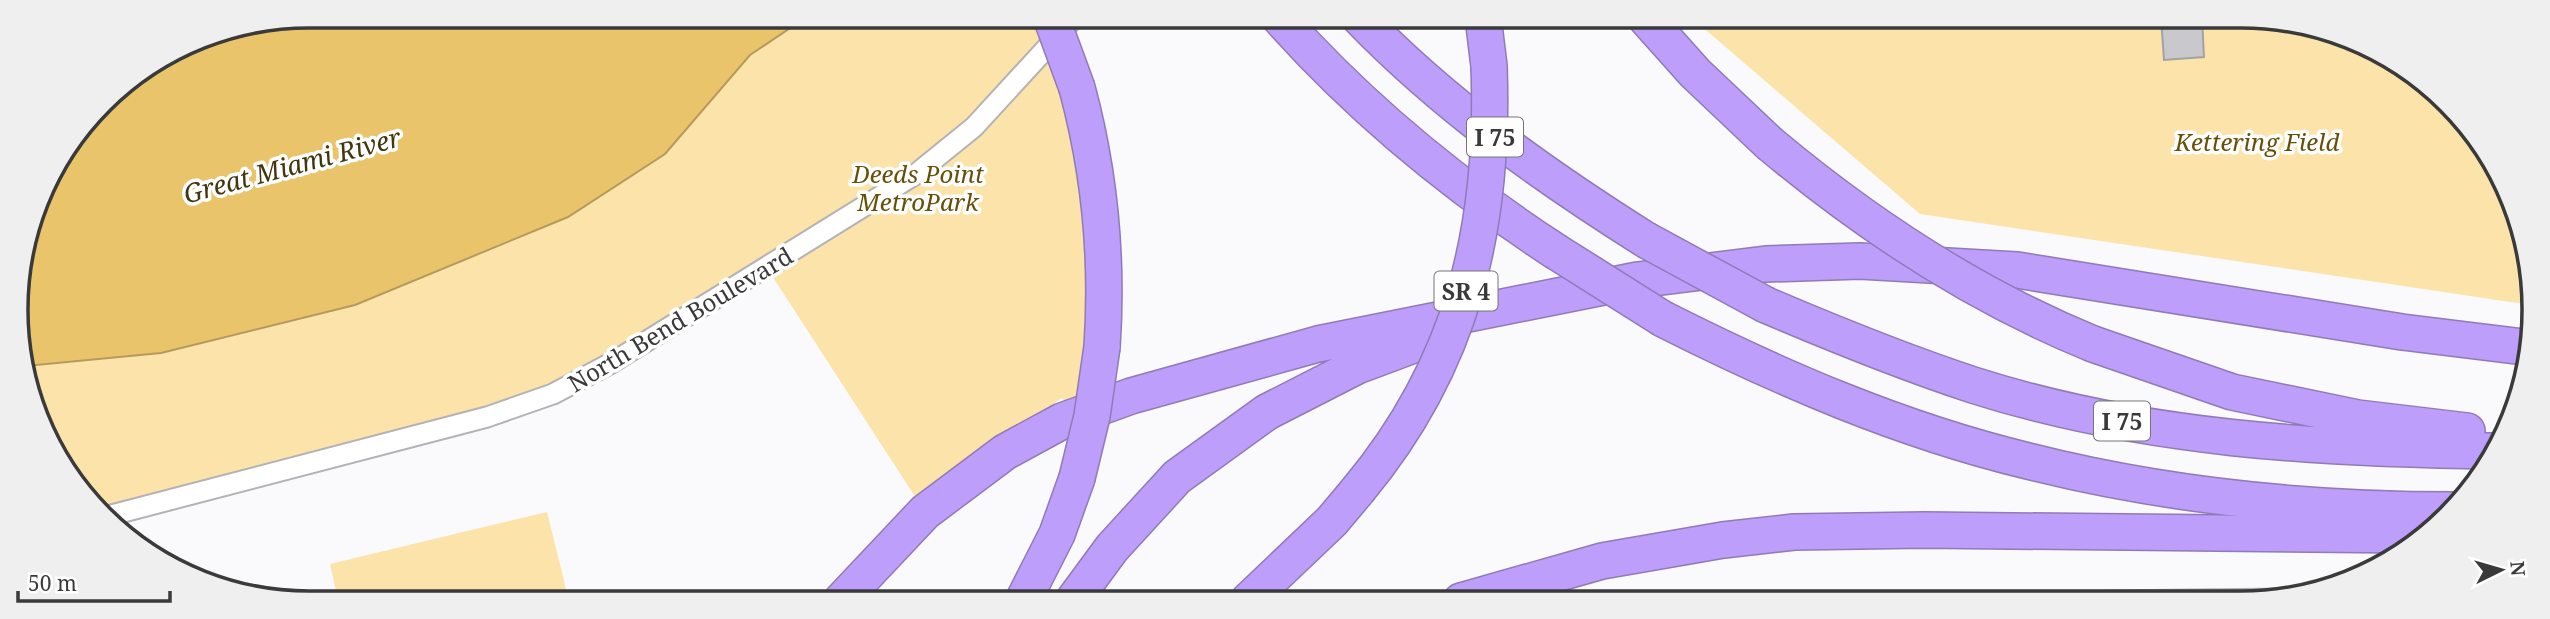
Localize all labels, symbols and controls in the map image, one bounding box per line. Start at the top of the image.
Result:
water label: Great Miami River [179,118,406,211]
road number: I 75 [1467,118,1523,156]
park label: Kettering Field [2174,125,2339,158]
park label: Deeds Point MetroPark [851,157,984,218]
street label: North Bend Boulevard [561,239,799,399]
road number: SR 4 [1434,272,1498,310]
road number: I 75 [2094,402,2150,440]
north arrow [2466,535,2536,605]
scale bar [18,560,170,604]
text: N [2504,560,2532,577]
text: 50 m [28,569,77,597]

